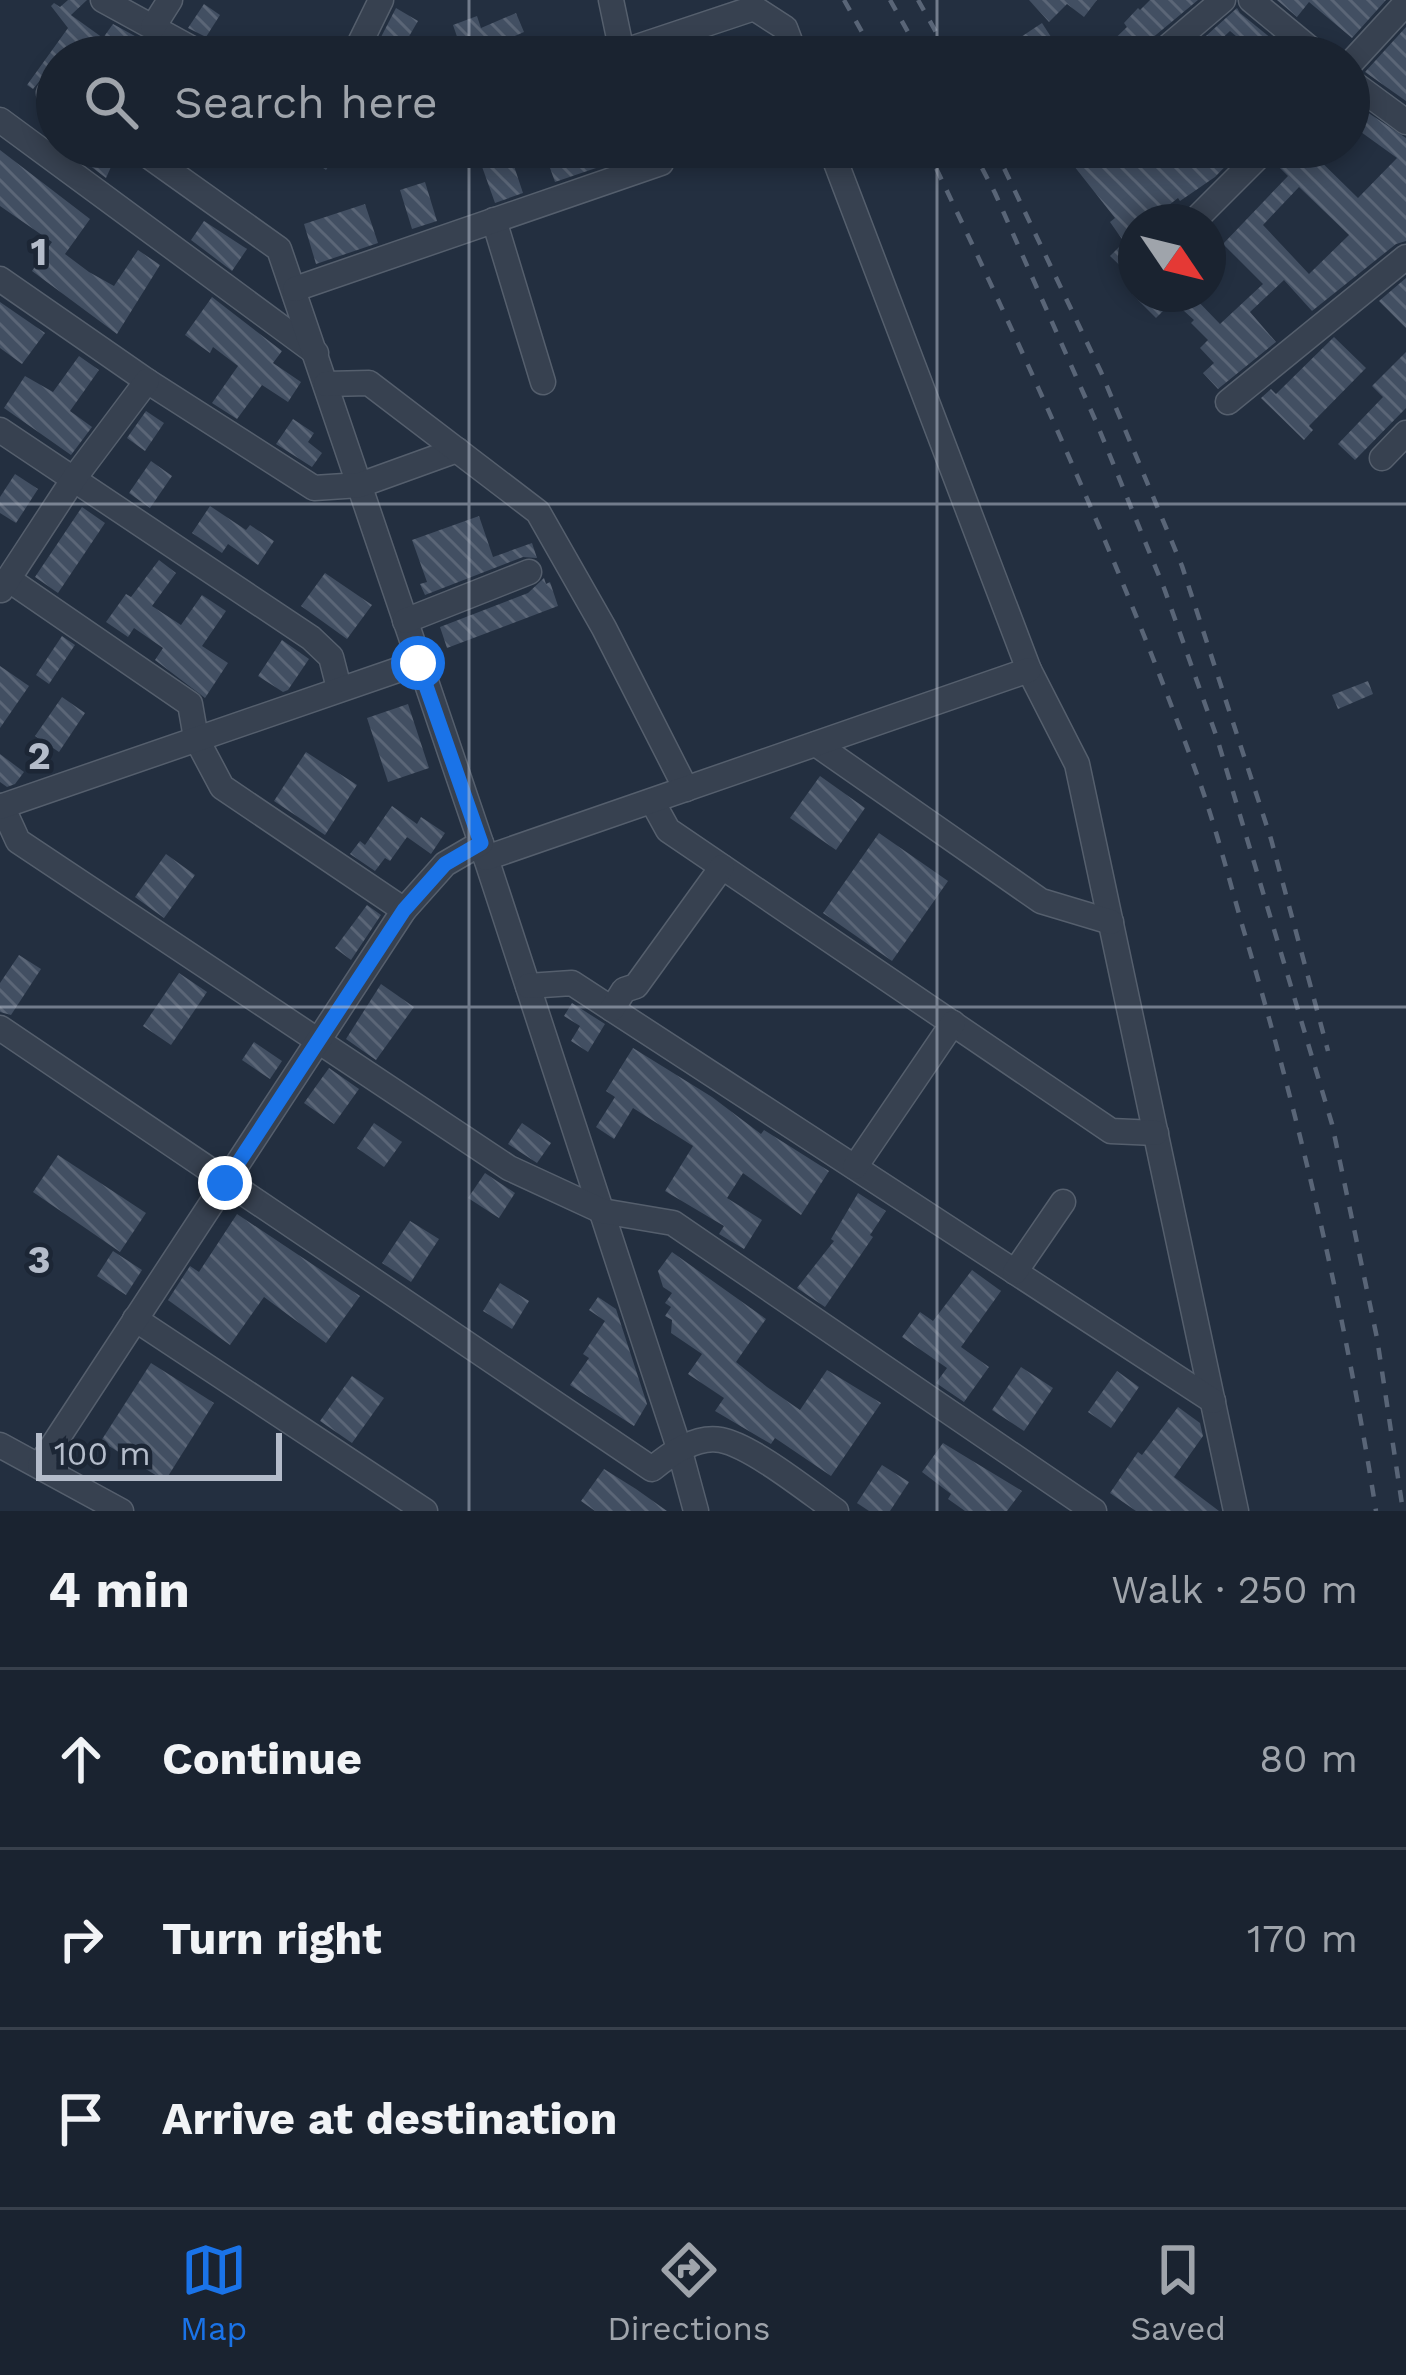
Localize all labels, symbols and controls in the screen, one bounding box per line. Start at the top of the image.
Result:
search box [36,36,1370,168]
icon: search [78,69,144,135]
text: Search here [174,76,438,129]
north arrow [1118,204,1226,312]
text: 1 [31,229,47,274]
route start [391,636,445,690]
text: 2 [27,733,51,778]
route end [198,1156,252,1210]
text: 3 [27,1237,51,1282]
scale bar [36,1427,282,1480]
text: 100 m [54,1434,151,1473]
text: 4 min [48,1560,190,1619]
text: Walk · 250 m [1111,1567,1358,1612]
icon: ahead [48,1726,114,1792]
text: Continue [162,1732,362,1785]
text: 80 m [1259,1736,1358,1781]
icon: right [48,1906,114,1972]
text: Turn right [162,1912,382,1965]
text: 170 m [1247,1916,1358,1961]
icon: arrive [48,2086,114,2152]
text: Arrive at destination [162,2092,617,2145]
tab: Map [180,2237,247,2348]
tab: Directions [607,2237,770,2348]
tab: Saved [1130,2237,1226,2348]

